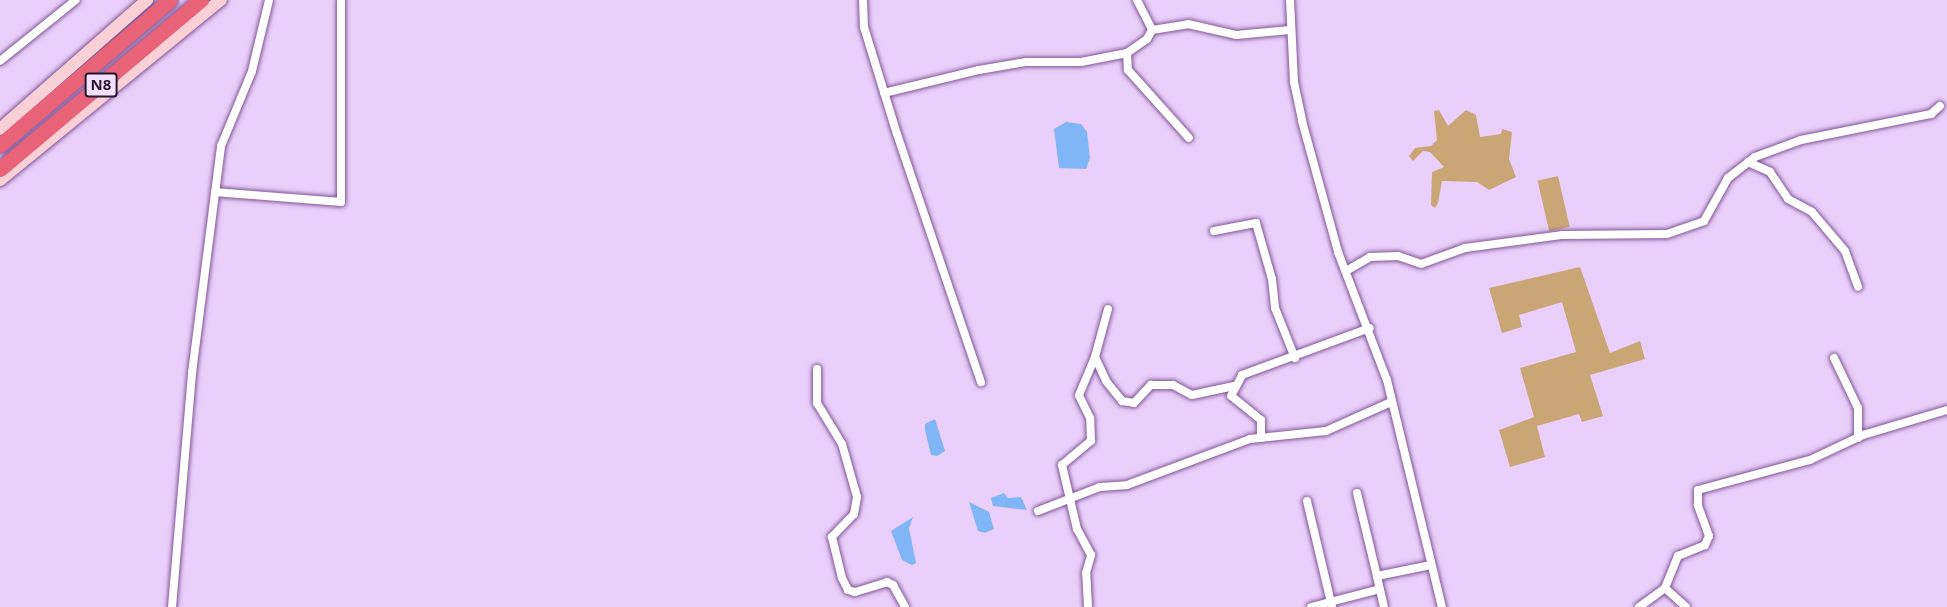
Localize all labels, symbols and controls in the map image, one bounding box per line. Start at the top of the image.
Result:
road number: N8 [84,73,118,97]

